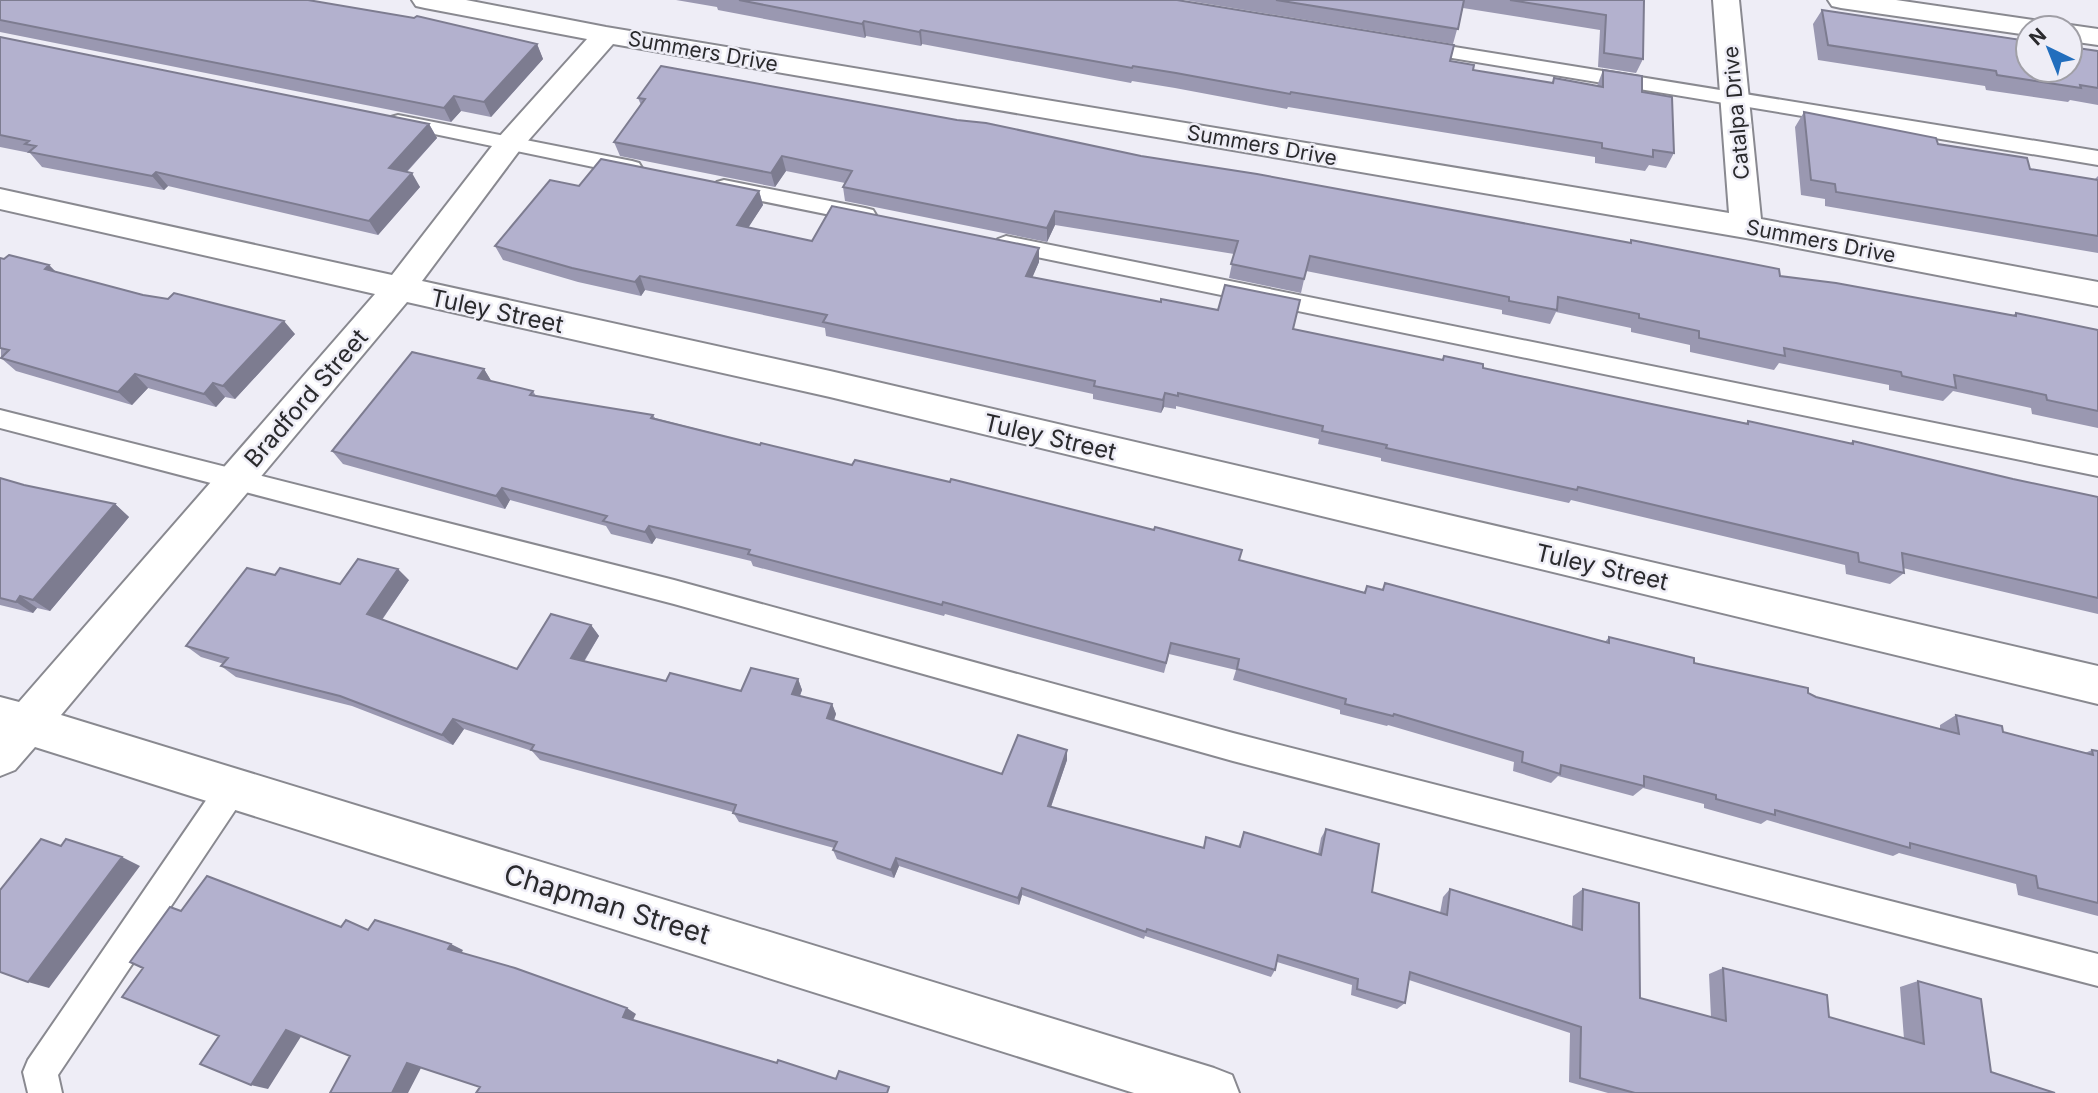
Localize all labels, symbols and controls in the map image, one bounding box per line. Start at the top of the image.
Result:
north arrow [2014,14,2084,84]
text: N [2025,24,2051,50]
street label: Summers Drive [626,25,780,77]
street label: Catalpa Drive [1718,45,1754,181]
street label: Summers Drive [1185,119,1339,171]
street label: Summers Drive [1744,214,1898,268]
street label: Tuley Street [428,283,566,339]
street label: Bradford Street [238,323,374,473]
street label: Tuley Street [981,408,1119,466]
street label: Tuley Street [1533,538,1671,596]
street label: Chapman Street [500,857,714,951]

